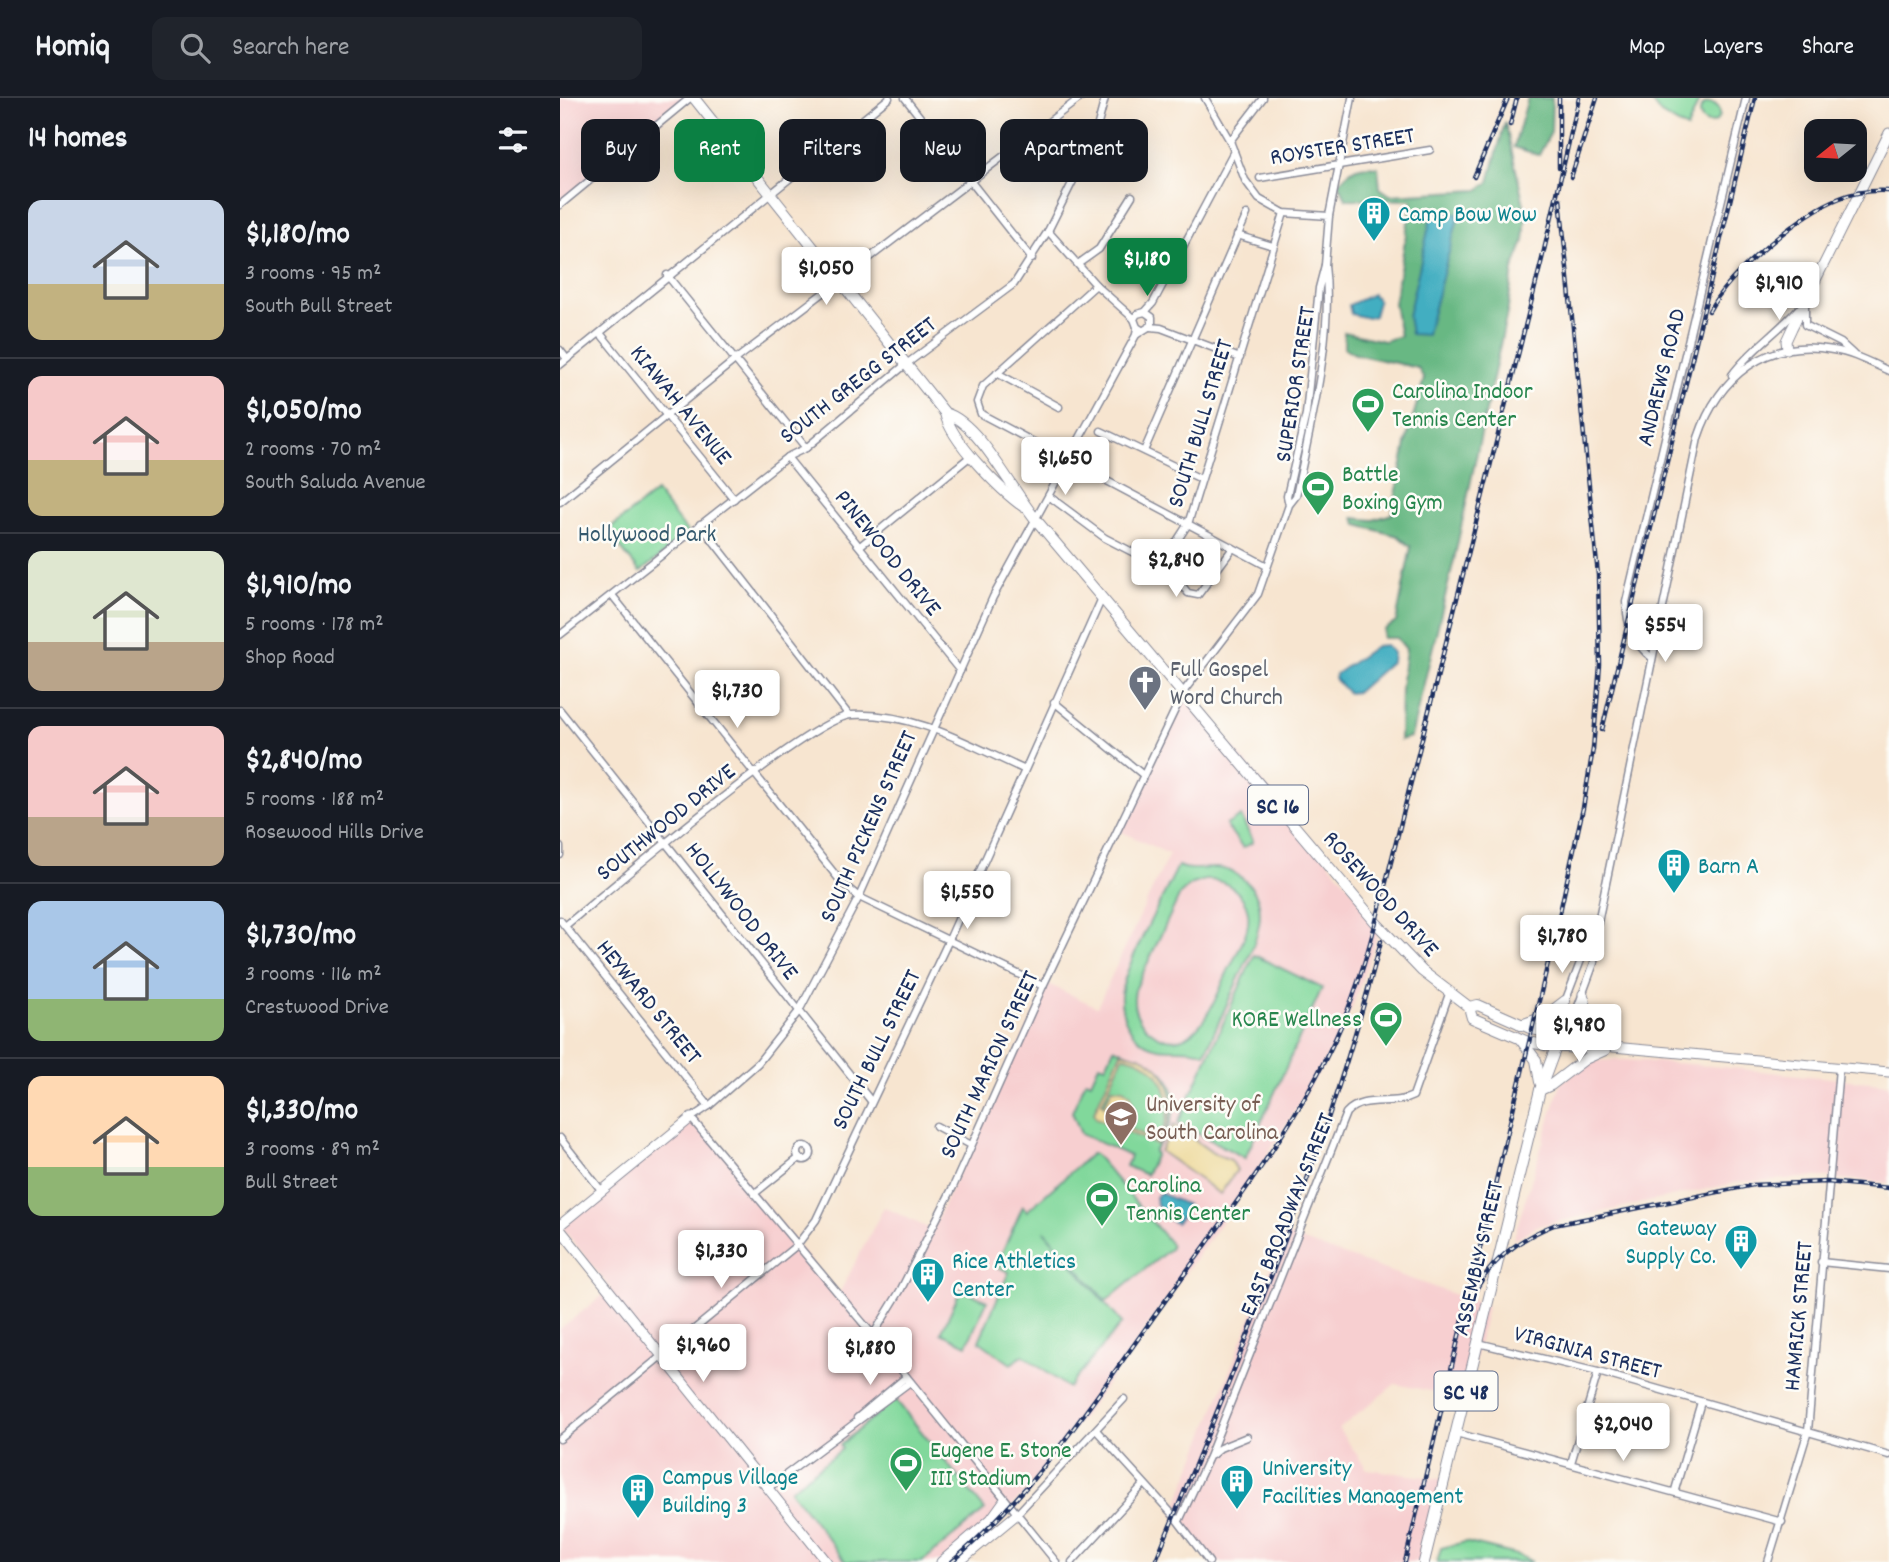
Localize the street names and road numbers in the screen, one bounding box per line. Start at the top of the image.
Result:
street label: ROYSTER STREET [1268,120,1418,176]
street label: SUPERIOR STREET [1268,304,1326,465]
street label: ANDREWS ROAD [1629,305,1696,450]
street label: SOUTH GREGG STREET [773,309,945,454]
street label: SOUTH BULL STREET [1160,335,1244,512]
street label: KIAWAH AVENUE [620,338,739,473]
street label: PINEWOOD DRIVE [825,483,948,625]
street label: SOUTH PICKENS STREET [812,726,927,929]
street label: SOUTHWOOD DRIVE [590,756,744,890]
road number: SC 16 [1248,786,1308,824]
street label: ROSEWOOD DRIVE [1314,824,1446,966]
street label: HOLLYWOOD DRIVE [676,835,806,988]
street label: HEYWARD STREET [587,933,709,1073]
street label: SOUTH BULL STREET [824,964,931,1136]
street label: SOUTH MARION STREET [932,965,1049,1165]
street label: EAST BROADWAY STREET [1232,1108,1345,1322]
street label: ASSEMBLY STREET [1446,1178,1514,1339]
street label: HAMRICK STREET [1777,1240,1824,1393]
street label: VIRGINIA STREET [1510,1318,1665,1390]
road number: SC 48 [1434,1372,1497,1410]

